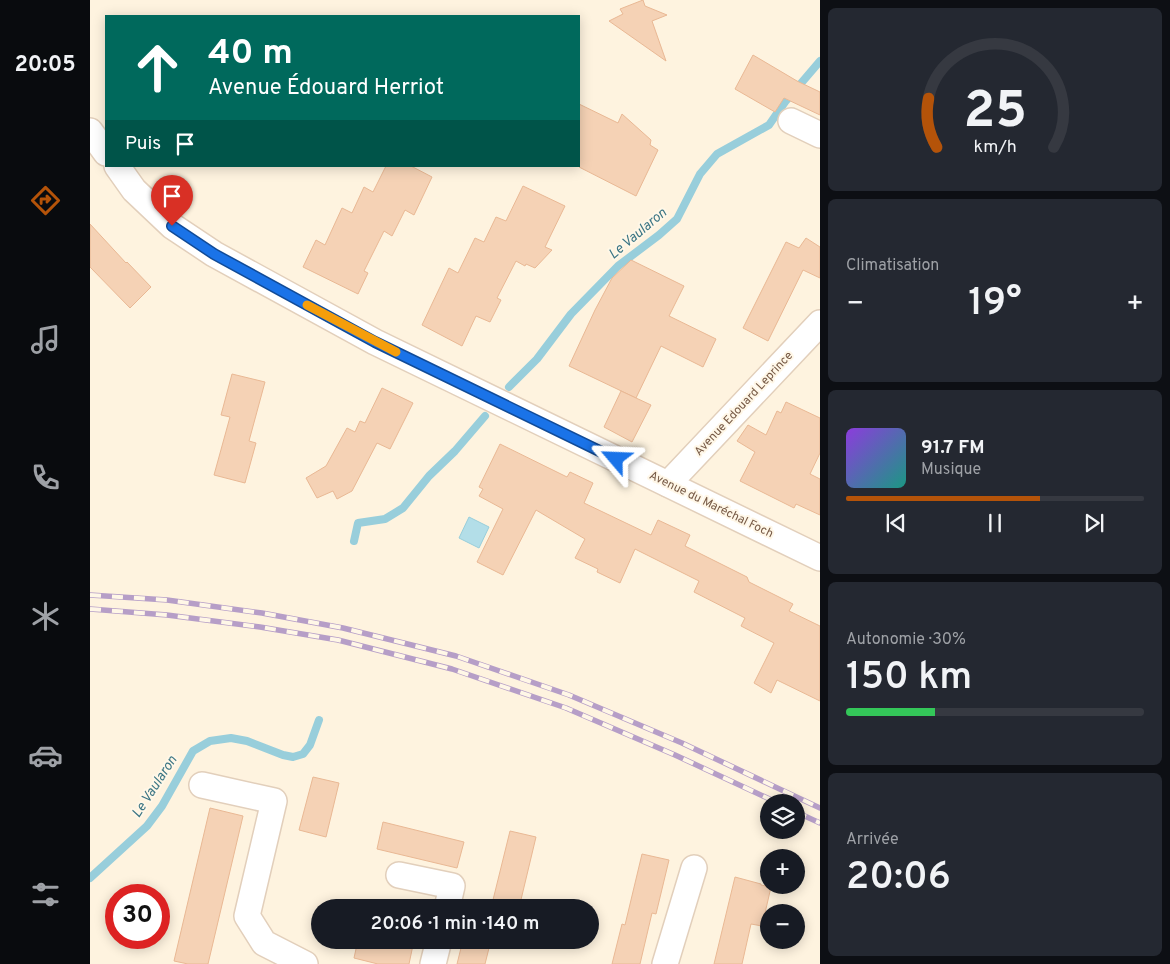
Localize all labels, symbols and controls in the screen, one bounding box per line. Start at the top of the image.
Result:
text: 40 m [208,32,293,76]
icon: ahead [125,35,190,100]
text: 20:05 [14,52,76,79]
text: Avenue Édouard Herriot [208,75,444,102]
text: 25 [963,80,1027,146]
icon: arrive [171,130,199,158]
text: Puis [125,132,161,156]
text: km/h [973,136,1017,159]
pin [151,175,193,226]
icon: arrive [158,182,186,210]
icon: directions [28,183,63,218]
water label: Le Vaularon [605,205,671,263]
text: Climatisation [846,256,939,276]
text: 19° [968,280,1022,329]
text: − [846,287,864,323]
text: + [1126,287,1144,323]
icon: music [28,322,63,357]
street label: Avenue Edouard Leprince [691,348,797,460]
position arrow [589,432,641,484]
text: 91.7 FM [921,436,985,460]
icon: phone [28,460,63,495]
text: Musique [921,460,981,480]
street label: Avenue du Maréchal Foch [646,468,776,542]
icon: previous [882,509,910,537]
icon: pause [981,509,1009,537]
icon: next [1080,509,1108,537]
icon: climate [28,599,63,634]
text: Autonomie · 30% [846,630,966,650]
text: 150 km [846,654,972,703]
icon: car [28,738,63,773]
water label: Le Vaularon [129,752,182,821]
map controls [760,794,805,949]
button: layers [760,794,805,839]
text: Arrivée [846,830,899,850]
button: + [760,849,805,894]
text: 20:06 [846,854,951,903]
icon: filters [28,877,63,912]
speed limit sign: 30 [105,884,170,949]
button: − [760,904,805,949]
text: 20:06 · 1 min · 140 m [371,912,539,936]

